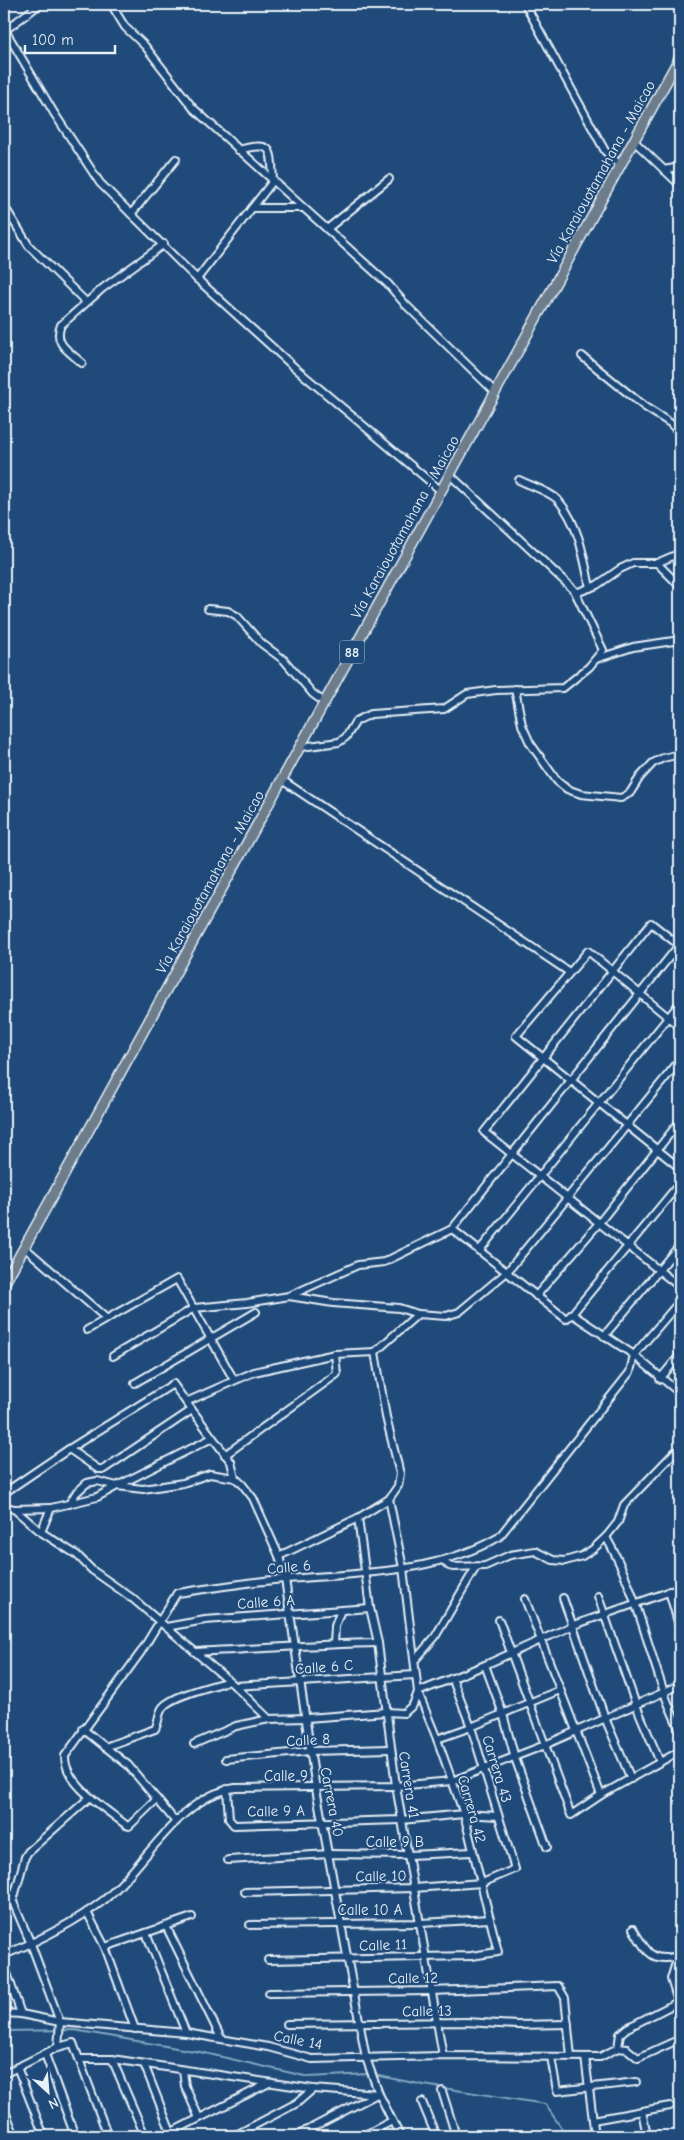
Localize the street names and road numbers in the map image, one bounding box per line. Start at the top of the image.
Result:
street label: Vía Karaiouotamahana - Maicao [543,77,659,267]
street label: Vía Karaiouotamahana - Maicao [347,432,463,622]
road number: 88 [340,640,364,664]
street label: Vía Karaiouotamahana - Maicao [152,787,268,977]
street label: Calle 6 [266,1556,312,1578]
street label: Calle 6 A [236,1591,296,1613]
street label: Calle 6 C [294,1656,354,1678]
street label: Calle 8 [286,1730,330,1750]
street label: Carrera 43 [478,1733,516,1805]
street label: Carrera 41 [395,1750,423,1820]
street label: Carrera 40 [316,1765,348,1839]
street label: Calle 9 [264,1767,308,1785]
street label: Carrera 42 [454,1773,490,1845]
street label: Calle 9 A [247,1801,305,1821]
street label: Calle 9 B [366,1833,424,1851]
street label: Calle 10 [355,1867,407,1885]
street label: Calle 10 A [338,1901,403,1919]
street label: Calle 11 [359,1935,407,1955]
street label: Calle 12 [388,1969,438,1987]
street label: Calle 13 [402,2002,452,2020]
street label: Calle 14 [272,2026,324,2054]

